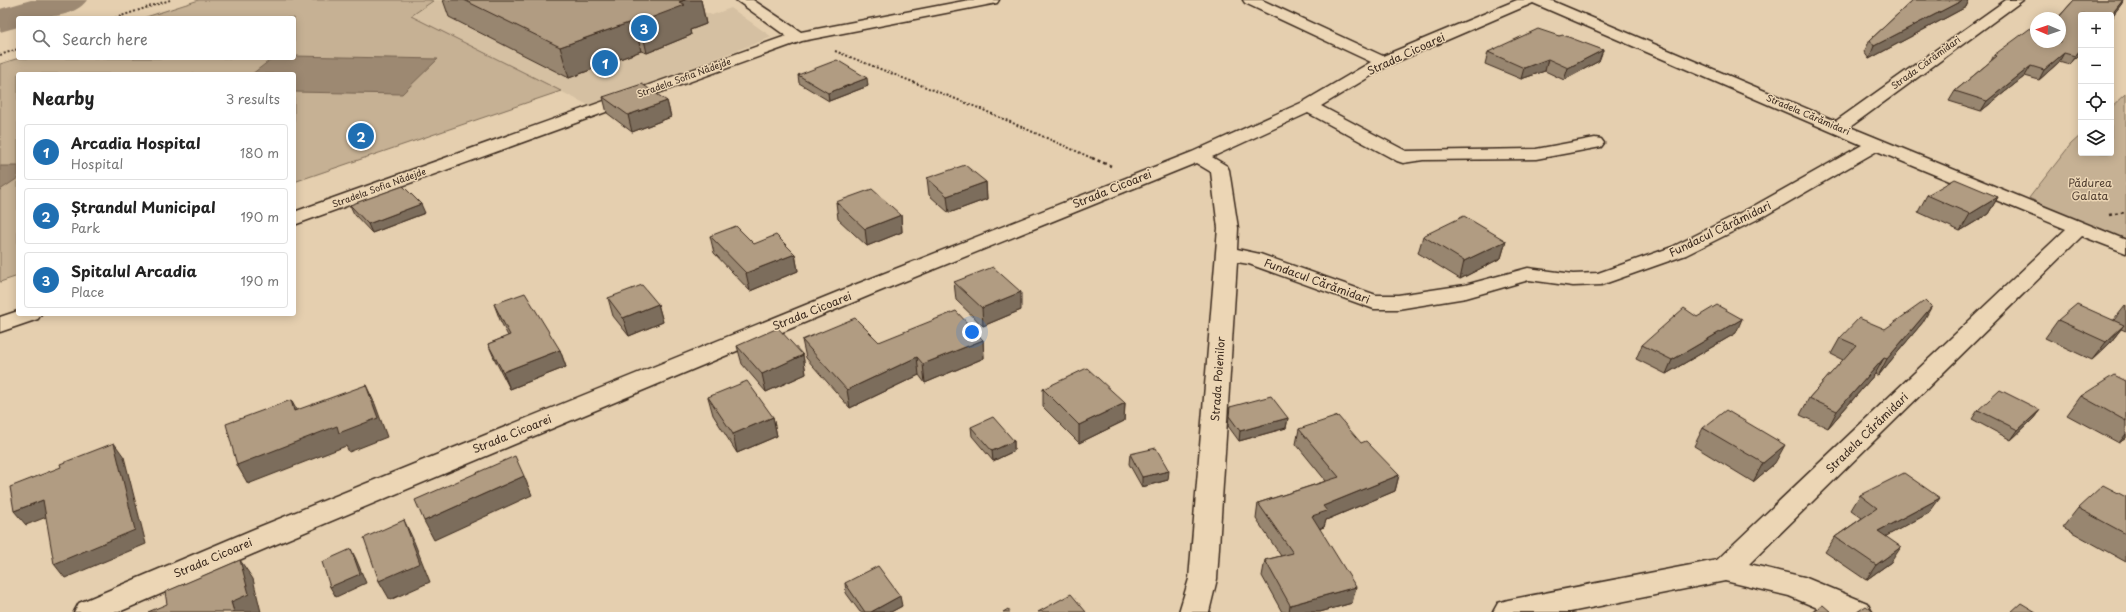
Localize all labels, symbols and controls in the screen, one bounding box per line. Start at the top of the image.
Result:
north arrow [2030,12,2066,48]
map controls [2078,12,2114,156]
button: + [2078,12,2114,48]
pin: 3 [631,13,657,43]
search box [16,16,296,60]
icon: search [30,27,52,49]
text: Search here [62,27,148,50]
street label: Strada Cicoarei [1364,28,1448,79]
street label: Strada Cărămidari [1888,32,1963,92]
pin: 1 [592,48,618,78]
button: − [2078,48,2114,84]
street label: Stradela Sofia Nădejde [635,53,733,101]
button: locate [2078,84,2114,120]
text: Nearby [32,85,94,111]
text: 3 results [226,89,280,108]
street label: Stradela Cărămidari [1764,90,1853,138]
button: layers [2078,120,2114,156]
pin: 2 [348,121,374,151]
text: Arcadia Hospital [71,131,201,154]
text: 1 [43,143,49,162]
text: 180 m [240,143,279,162]
text: Hospital [71,154,123,173]
street label: Stradela Sofia Nădejde [330,163,428,211]
street label: Strada Cicoarei [1070,165,1154,212]
park label: Pădurea Galata [2068,174,2112,204]
text: Ștrandul Municipal [71,195,216,218]
street label: Fundacul Cărămidari [1666,196,1774,261]
text: 2 [41,207,51,226]
text: 190 m [240,207,279,226]
text: Park [71,218,100,237]
street label: Fundacul Cărămidari [1262,253,1373,308]
text: Spitalul Arcadia [71,259,197,282]
text: 3 [42,271,50,290]
text: 190 m [240,271,279,290]
text: Place [71,282,104,301]
street label: Strada Cicoarei [770,287,854,334]
your location [962,322,982,342]
street label: Strada Poienilor [1206,335,1229,422]
street label: Stradela Cărămidari [1821,389,1912,477]
street label: Strada Cicoarei [470,410,554,457]
street label: Strada Cicoarei [171,533,255,582]

